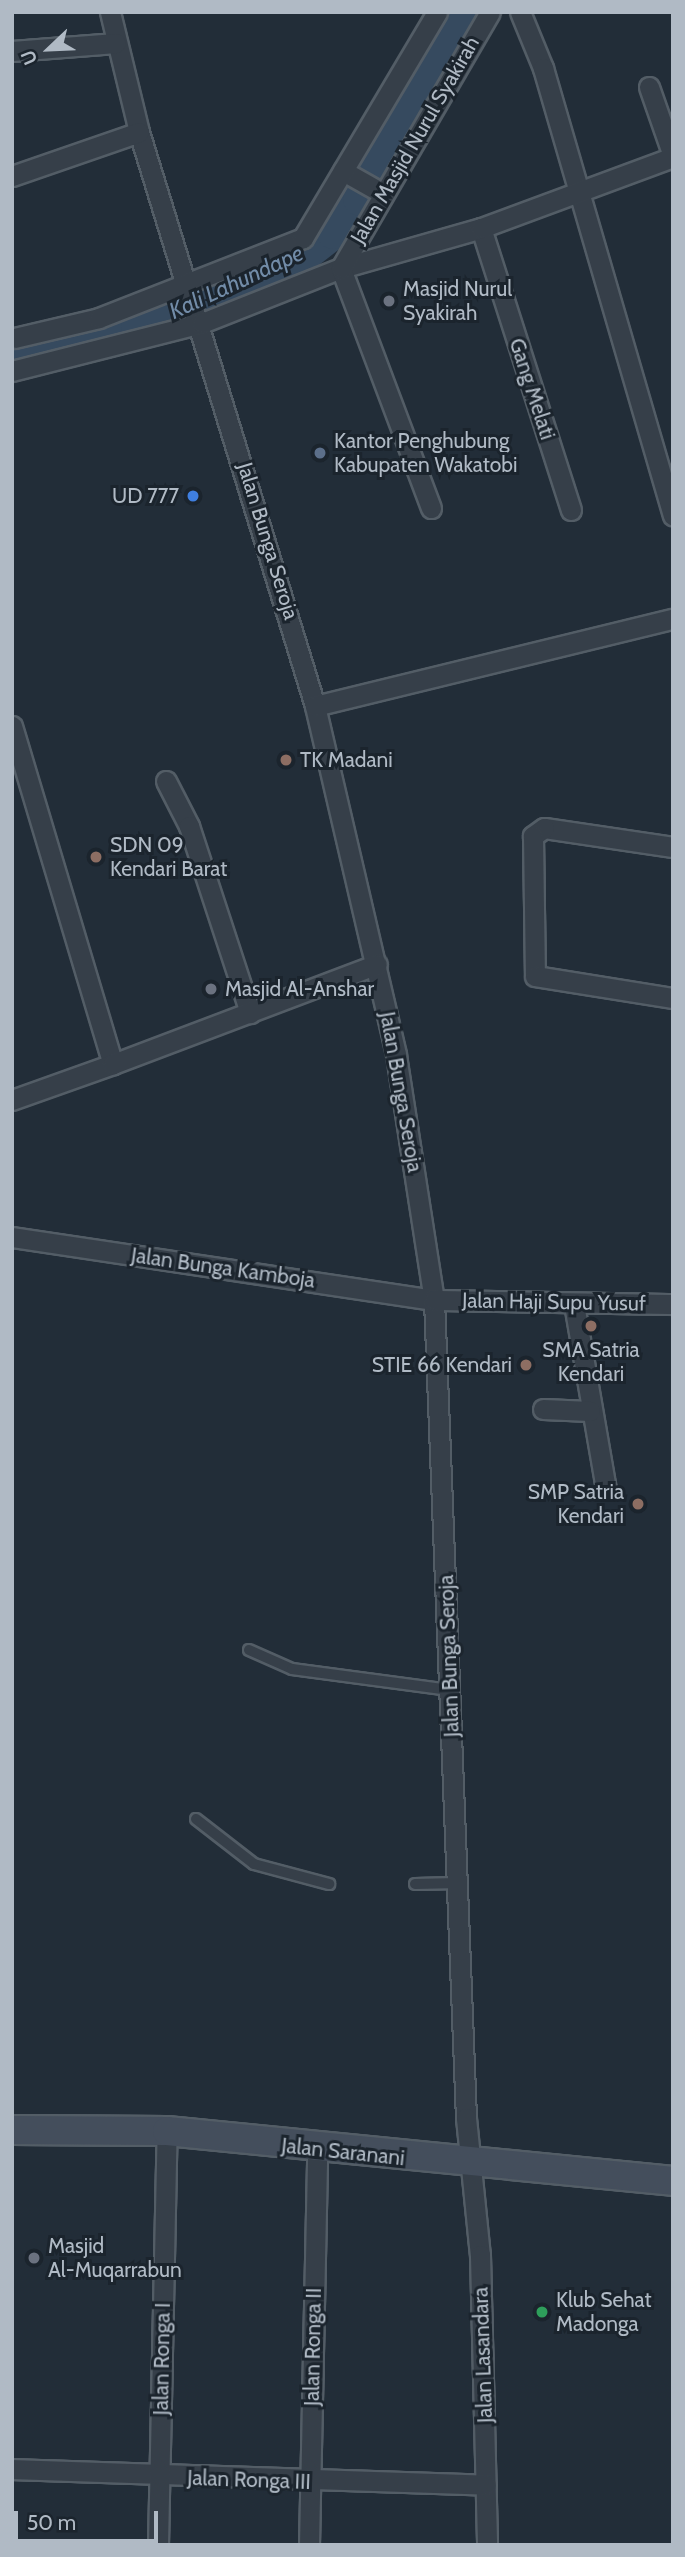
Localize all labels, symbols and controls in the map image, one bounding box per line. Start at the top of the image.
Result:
north arrow [14,14,84,84]
street label: Jalan Masjid Nurul Syakirah [345,32,485,248]
text: U [16,47,42,68]
water label: Kali Lahundape [165,239,307,325]
place label: Masjid Nurul Syakirah [403,276,512,326]
marker: Masjid Nurul Syakirah [381,293,397,309]
street label: Gang Melati [504,335,560,443]
place label: Kantor Penghubung Kabupaten Wakatobi [334,428,517,478]
marker: Kantor Penghubung Kabupaten Wakatobi [312,445,328,461]
street label: Jalan Bunga Seroja [232,460,304,622]
place label: UD 777 [112,483,179,509]
marker: UD 777 [185,488,201,504]
place label: TK Madani [300,747,393,773]
marker: TK Madani [278,752,294,768]
place label: SDN 09 Kendari Barat [110,832,227,882]
marker: SDN 09 Kendari Barat [88,849,104,865]
place label: Masjid Al-Anshar [225,976,374,1002]
marker: Masjid Al-Anshar [203,981,219,997]
street label: Jalan Bunga Seroja [374,1010,428,1174]
street label: Jalan Bunga Kamboja [130,1243,316,1293]
street label: Jalan Haji Supu Yusuf [462,1288,646,1316]
marker: SMA Satria Kendari [583,1318,599,1334]
place label: SMA Satria Kendari [542,1337,640,1387]
place label: STIE 66 Kendari [372,1352,512,1378]
marker: STIE 66 Kendari [518,1357,534,1373]
place label: SMP Satria Kendari [528,1479,624,1529]
marker: SMP Satria Kendari [630,1496,646,1512]
street label: Jalan Bunga Seroja [434,1574,464,1738]
street label: Jalan Saranani [280,2133,406,2171]
place label: Masjid Al-Muqarrabun [48,2233,182,2283]
marker: Masjid Al-Muqarrabun [26,2250,42,2266]
street label: Jalan Lasandara [468,2287,498,2423]
place label: Klub Sehat Madonga [556,2287,652,2337]
street label: Jalan Ronga II [299,2288,327,2406]
street label: Jalan Ronga I [148,2302,176,2416]
marker: Klub Sehat Madonga [534,2304,550,2320]
street label: Jalan Ronga III [187,2465,311,2495]
scale bar [18,2498,161,2542]
text: 50 m [27,2510,76,2535]

